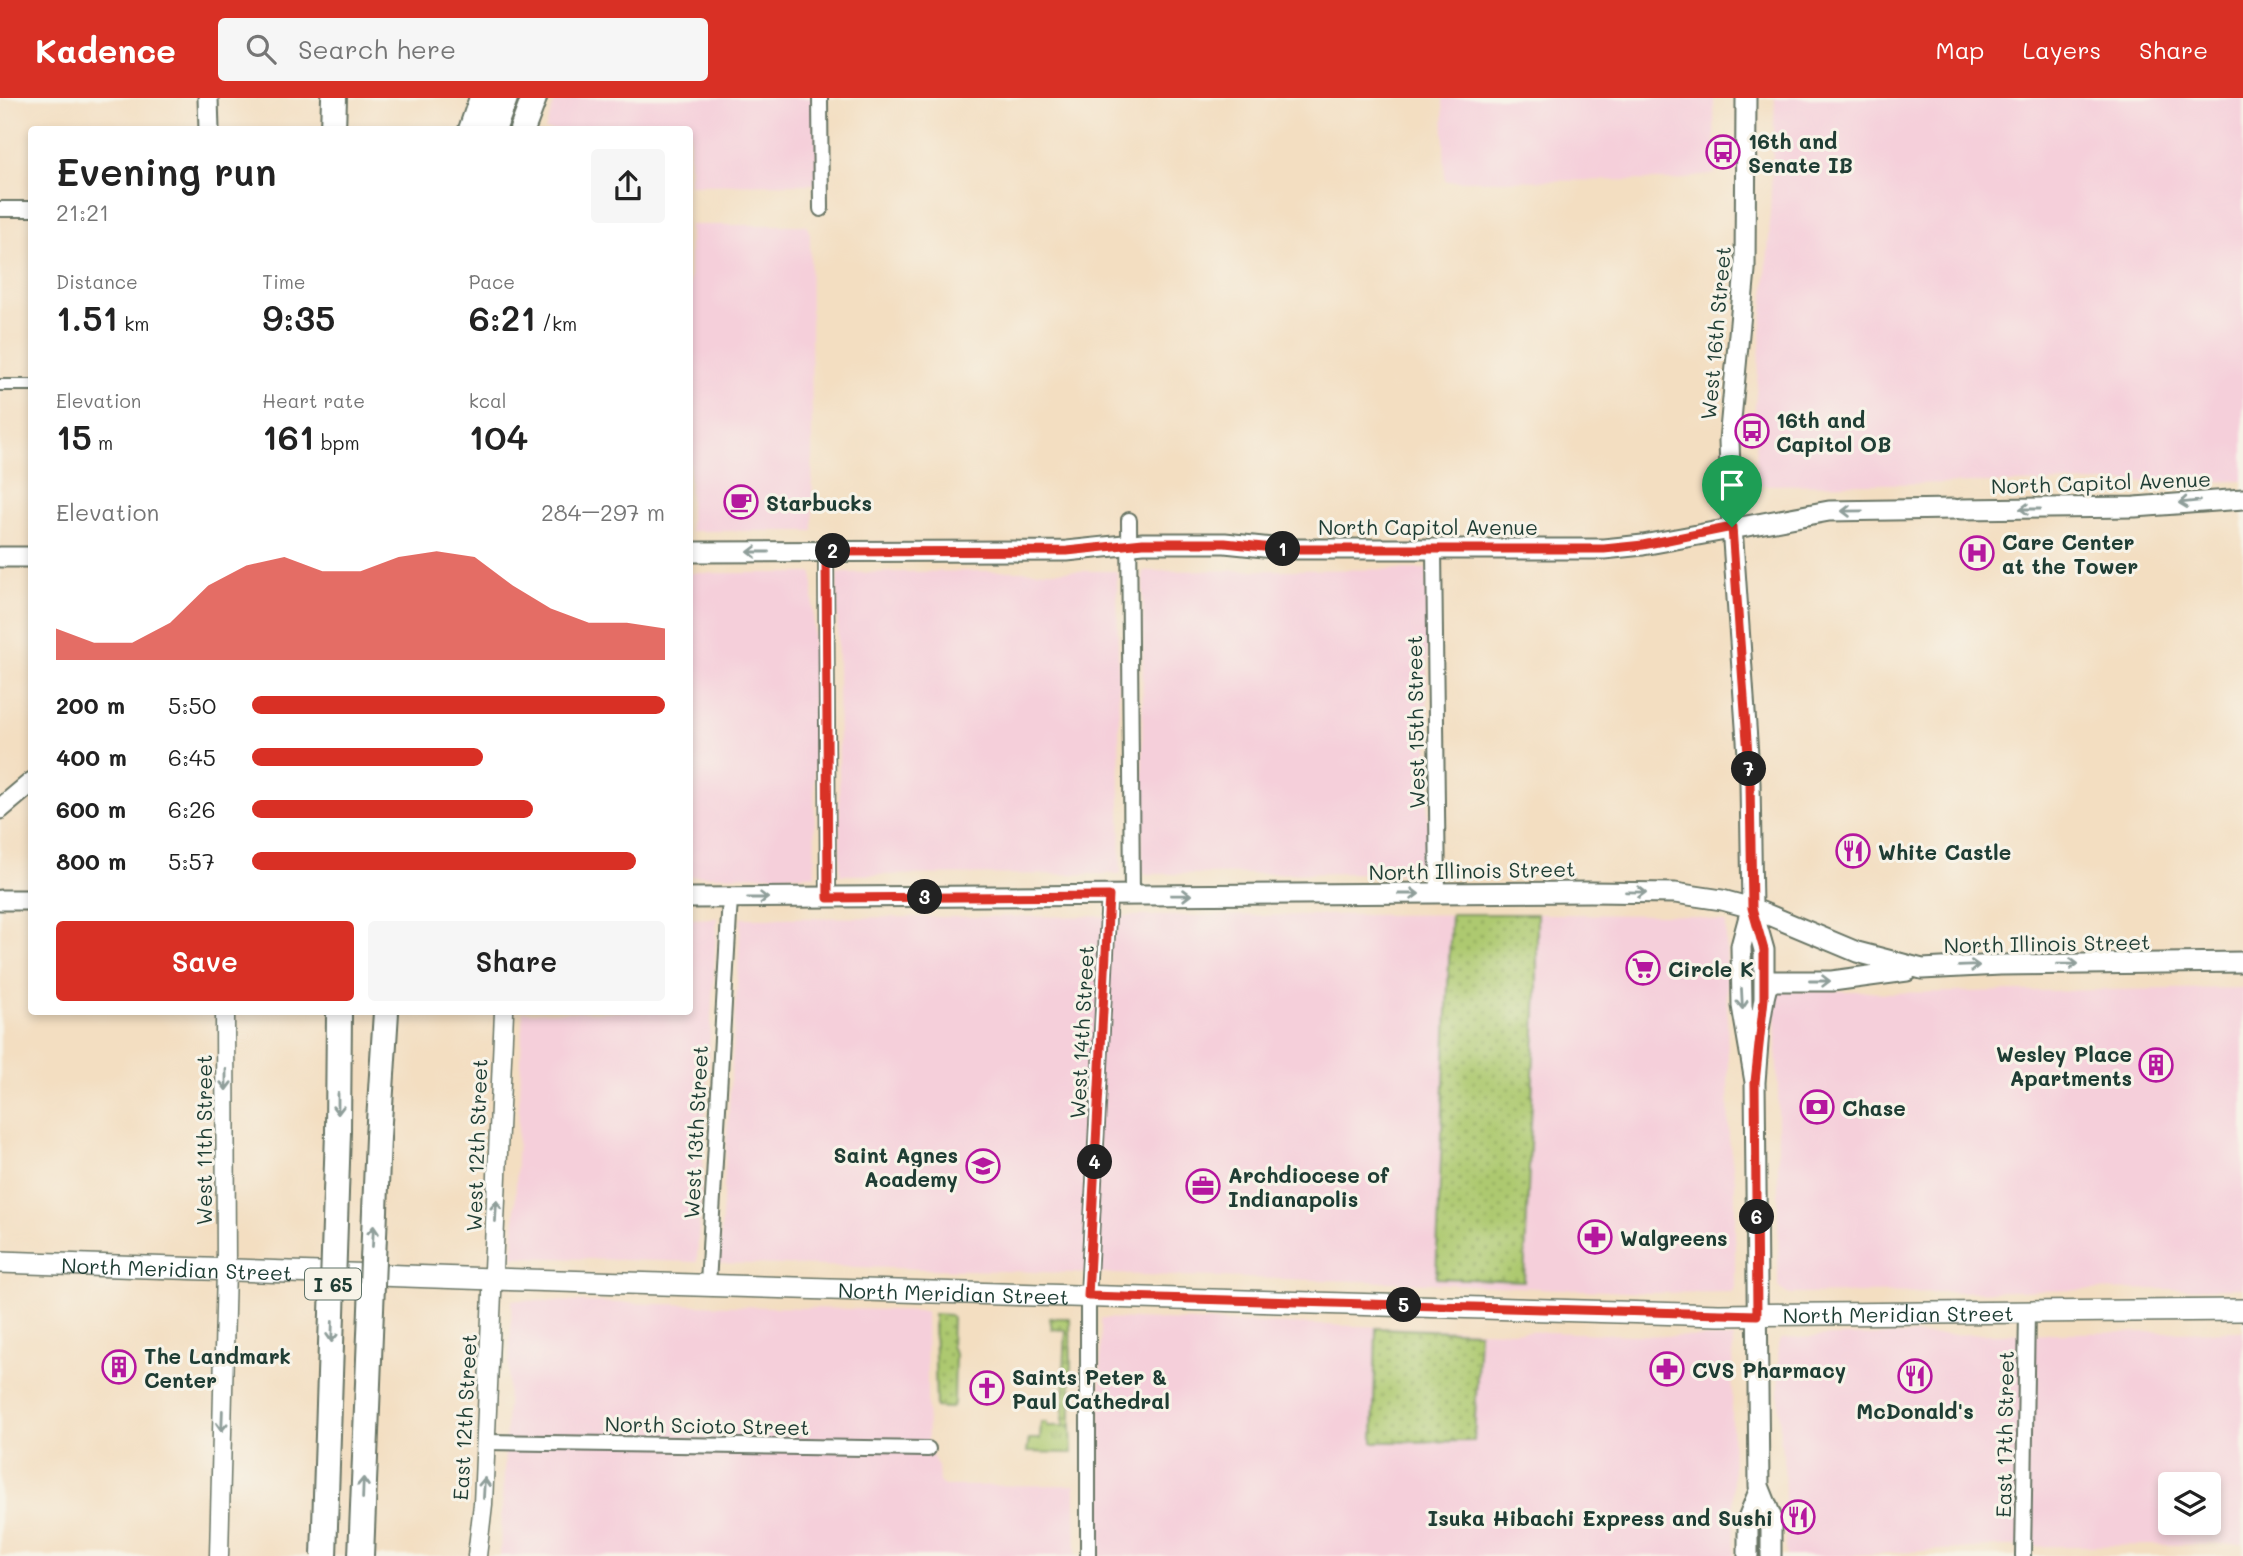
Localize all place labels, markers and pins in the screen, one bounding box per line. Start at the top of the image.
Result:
place label: 16th and Senate IB [1748,127,1853,178]
bus stop icon: 16th and Senate IB [1704,133,1742,171]
place label: 16th and Capitol OB [1776,406,1891,457]
bus stop icon: 16th and Capitol OB [1733,412,1771,450]
pin [1702,455,1762,527]
cafe icon: Starbucks [722,483,760,521]
place label: Starbucks [766,489,872,516]
place label: Care Center at the Tower [2002,528,2138,579]
pin: 1 [1266,532,1300,566]
pin: 2 [816,533,850,568]
hospital icon: Care Center at the Tower [1958,534,1996,572]
pin: 7 [1732,752,1766,786]
restaurant icon: White Castle [1834,832,1872,870]
place label: White Castle [1878,838,2011,865]
pin: 3 [908,880,942,914]
supermarket icon: Circle K [1624,949,1662,987]
place label: Circle K [1668,955,1754,982]
place label: Wesley Place Apartments [1996,1040,2132,1091]
building icon: Wesley Place Apartments [2137,1046,2175,1084]
bank icon: Chase [1798,1088,1836,1126]
place label: Chase [1842,1094,1906,1121]
place label: Saint Agnes Academy [834,1141,958,1193]
pin: 4 [1078,1144,1112,1180]
school or university icon: Saint Agnes Academy [964,1147,1002,1185]
place label: Archdiocese of Indianapolis [1228,1161,1390,1212]
office icon: Archdiocese of Indianapolis [1184,1167,1222,1205]
pin: 6 [1740,1200,1774,1234]
pharmacy icon: Walgreens [1576,1218,1614,1256]
place label: Walgreens [1620,1224,1728,1251]
pin: 5 [1386,1288,1422,1322]
place label: The Landmark Center [144,1342,291,1393]
building icon: The Landmark Center [100,1348,138,1386]
pharmacy icon: CVS Pharmacy [1648,1350,1686,1388]
place label: CVS Pharmacy [1692,1356,1846,1384]
restaurant icon: McDonald's [1896,1357,1934,1395]
place label: Saints Peter & Paul Cathedral [1012,1363,1170,1414]
church icon: Saints Peter & Paul Cathedral [968,1369,1006,1407]
place label: McDonald's [1856,1397,1974,1424]
restaurant icon: Isuka Hibachi Express and Sushi [1779,1498,1817,1536]
place label: Isuka Hibachi Express and Sushi [1427,1504,1773,1531]

